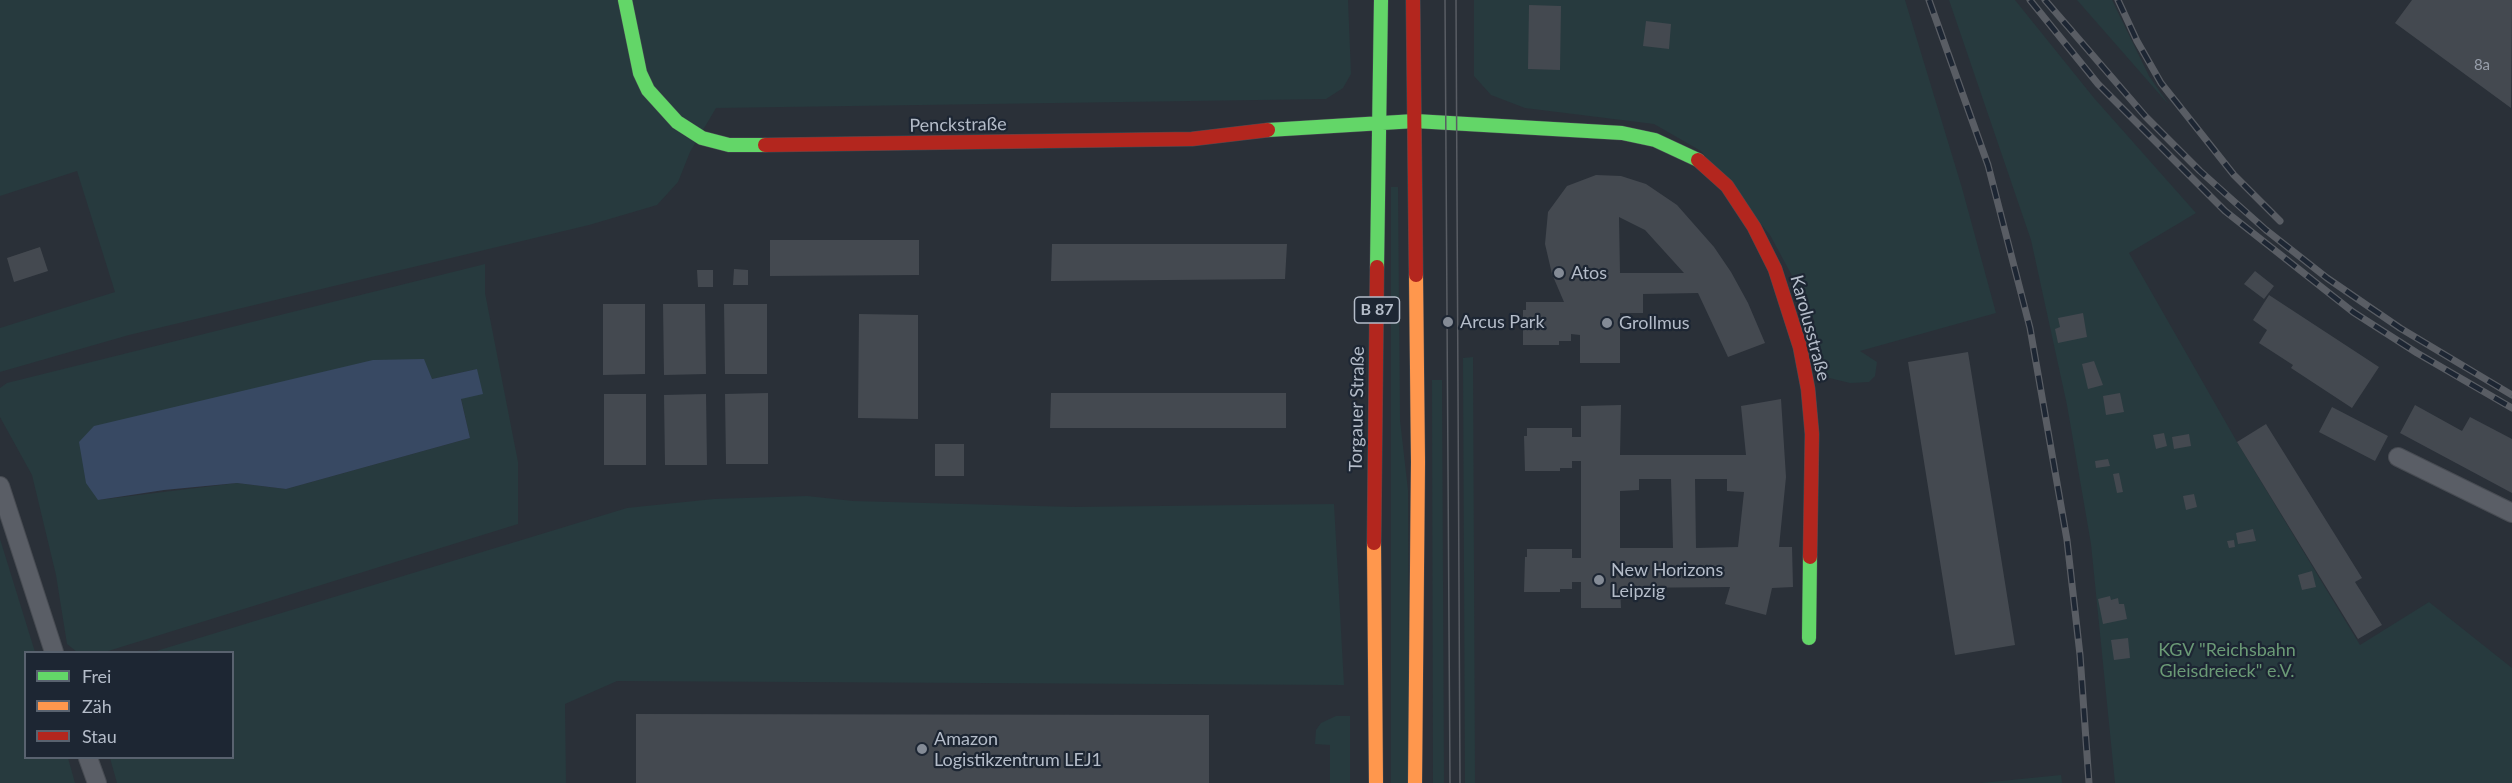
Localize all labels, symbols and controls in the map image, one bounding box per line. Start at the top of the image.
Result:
house number: 8a [2474,56,2490,74]
street label: Penckstraße [909,113,1007,137]
place label: Atos [1571,262,1607,284]
marker: Atos [1552,266,1566,280]
street label: Karolusstraße [1785,273,1835,383]
road number: B 87 [1354,297,1400,323]
place label: Arcus Park [1460,311,1545,333]
place label: Grollmus [1619,312,1690,334]
marker: Arcus Park [1441,315,1455,329]
marker: Grollmus [1600,316,1614,330]
street label: Torgauer Straße [1345,346,1369,472]
place label: New Horizons Leipzig [1611,559,1723,602]
marker: New Horizons Leipzig [1592,573,1606,587]
park label: KGV "Reichsbahn Gleisdreieck" e.V. [2158,639,2296,682]
legend [24,651,234,759]
text: Frei [82,665,111,687]
text: Zäh [82,695,112,717]
text: Stau [82,725,117,747]
place label: Amazon Logistikzentrum LEJ1 [934,728,1102,771]
marker: Amazon Logistikzentrum LEJ1 [915,742,929,756]

